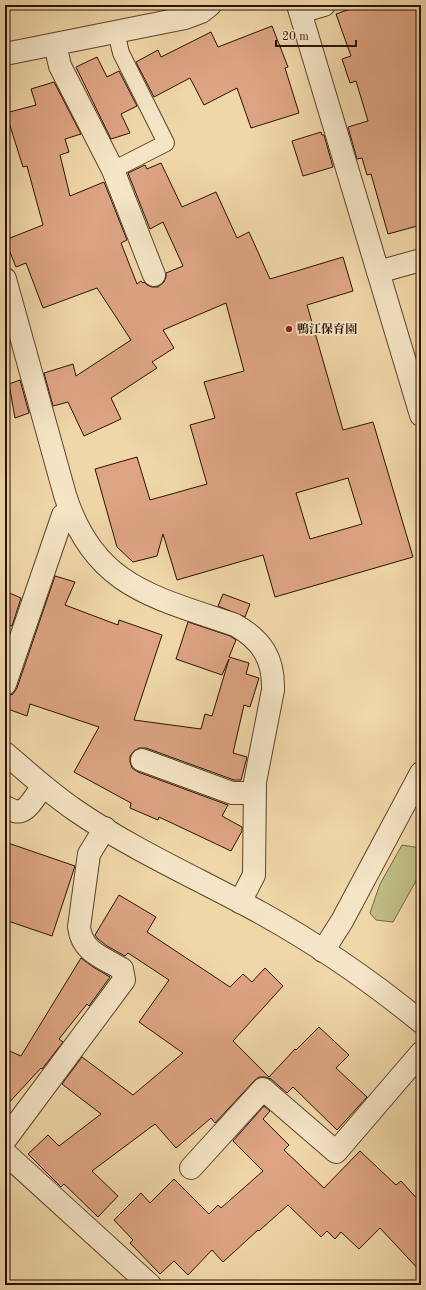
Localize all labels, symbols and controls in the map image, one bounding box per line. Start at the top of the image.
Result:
scale bar [276,22,356,48]
text: 20 m [282,31,309,43]
place label: 鴨江保育園 [297,322,357,336]
marker: 鴨江保育園 [284,324,294,334]

